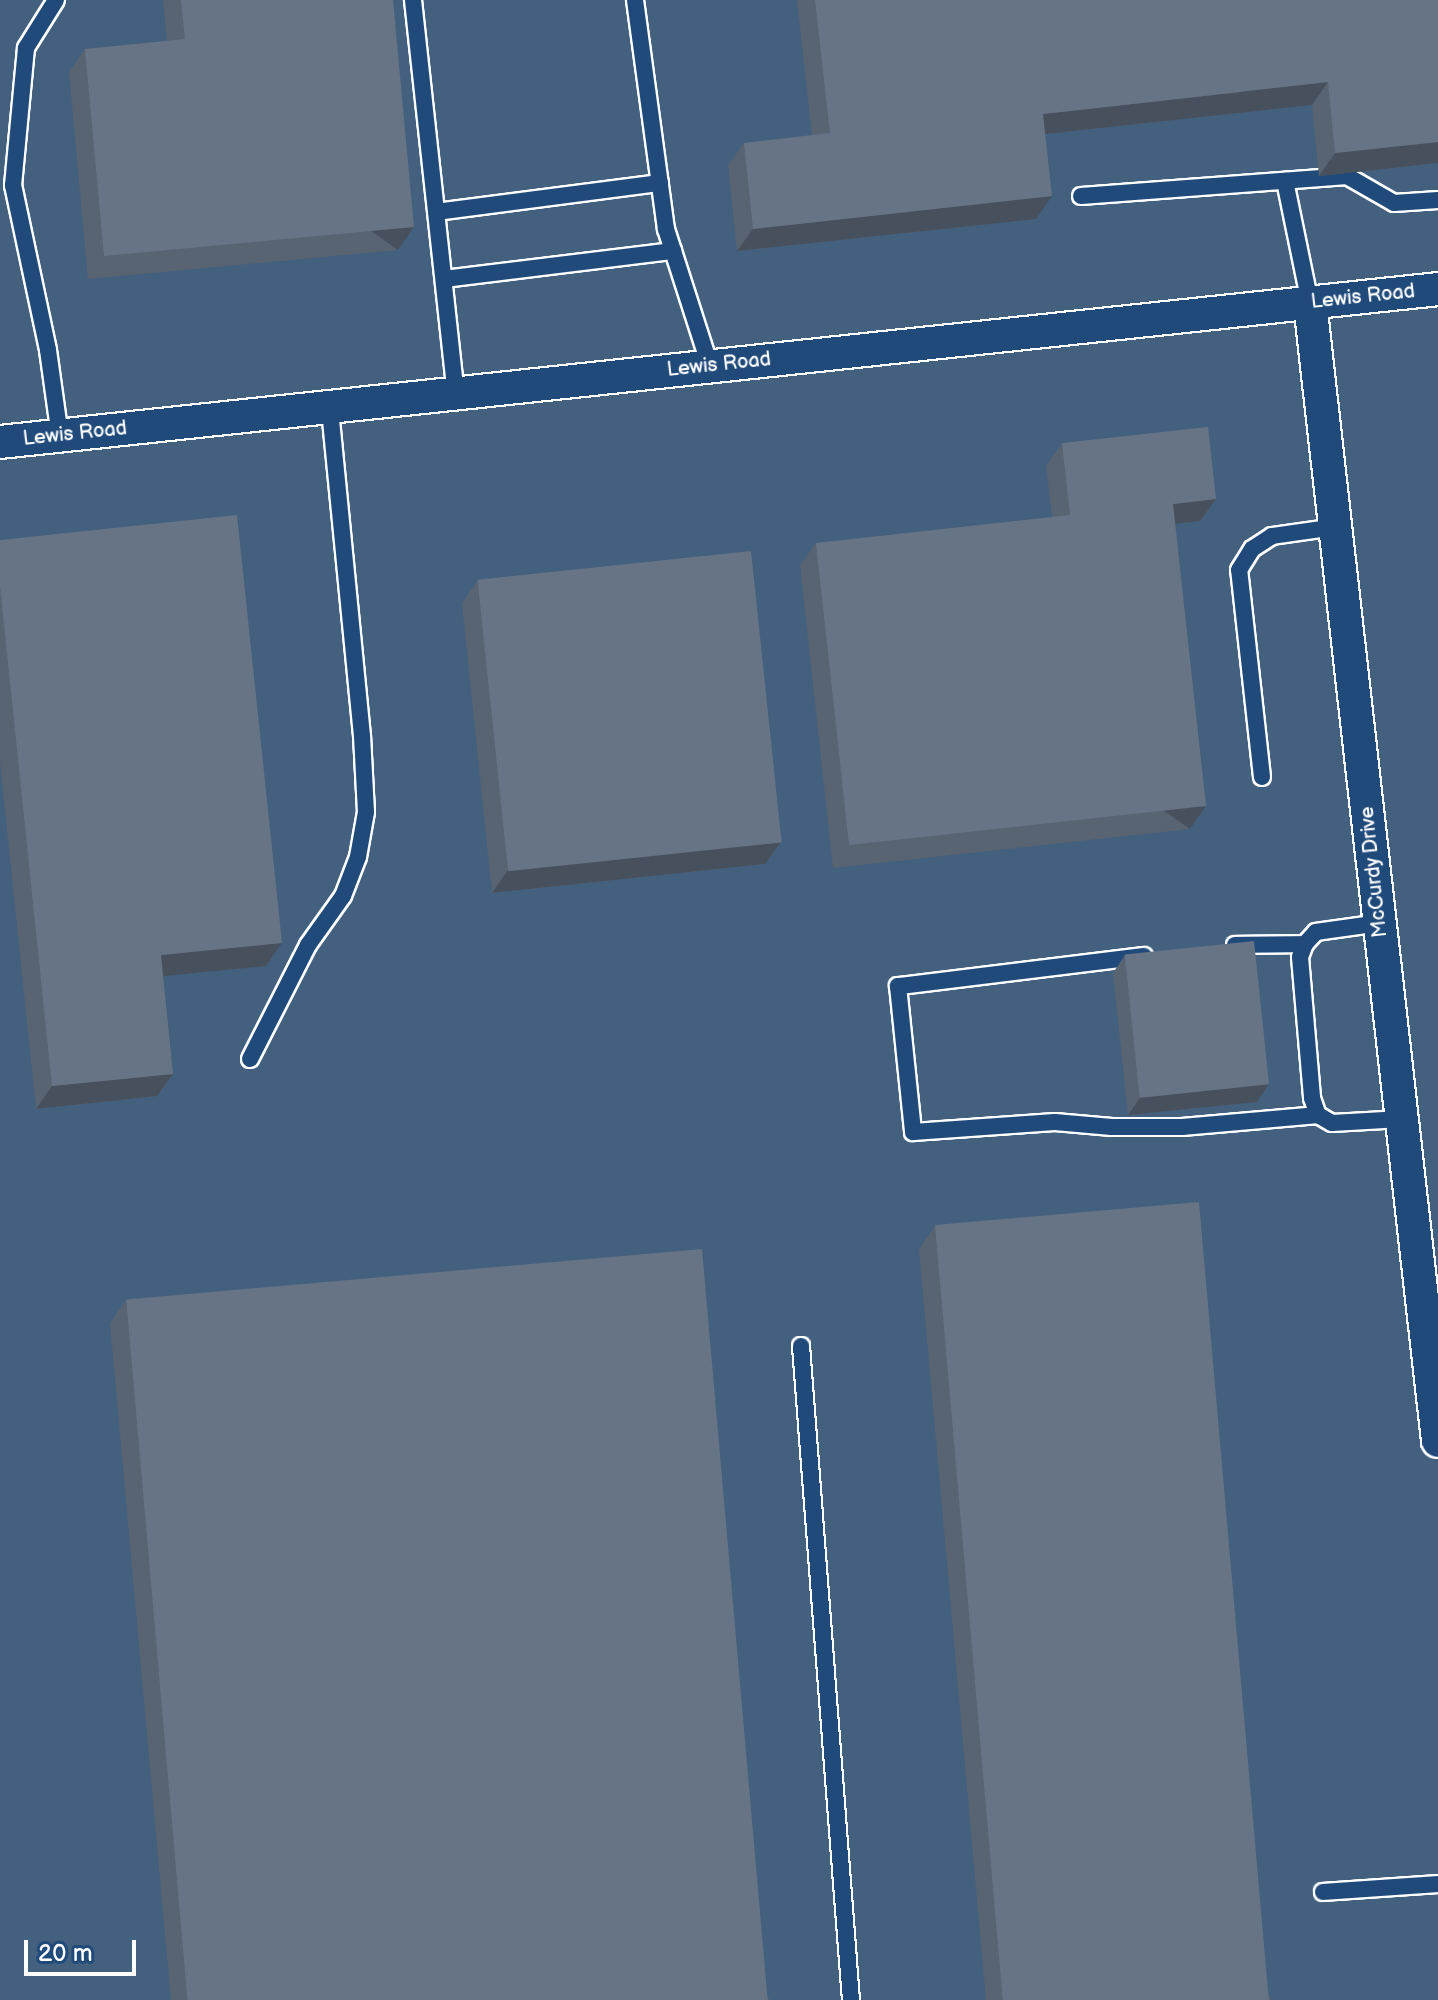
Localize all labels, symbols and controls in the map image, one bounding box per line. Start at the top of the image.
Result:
street label: Lewis Road [1310,280,1416,314]
street label: Lewis Road [666,348,772,382]
street label: Lewis Road [22,417,128,451]
street label: McCurdy Drive [1355,805,1393,939]
scale bar [28,1924,140,1974]
text: 20 m [38,1939,93,1968]

